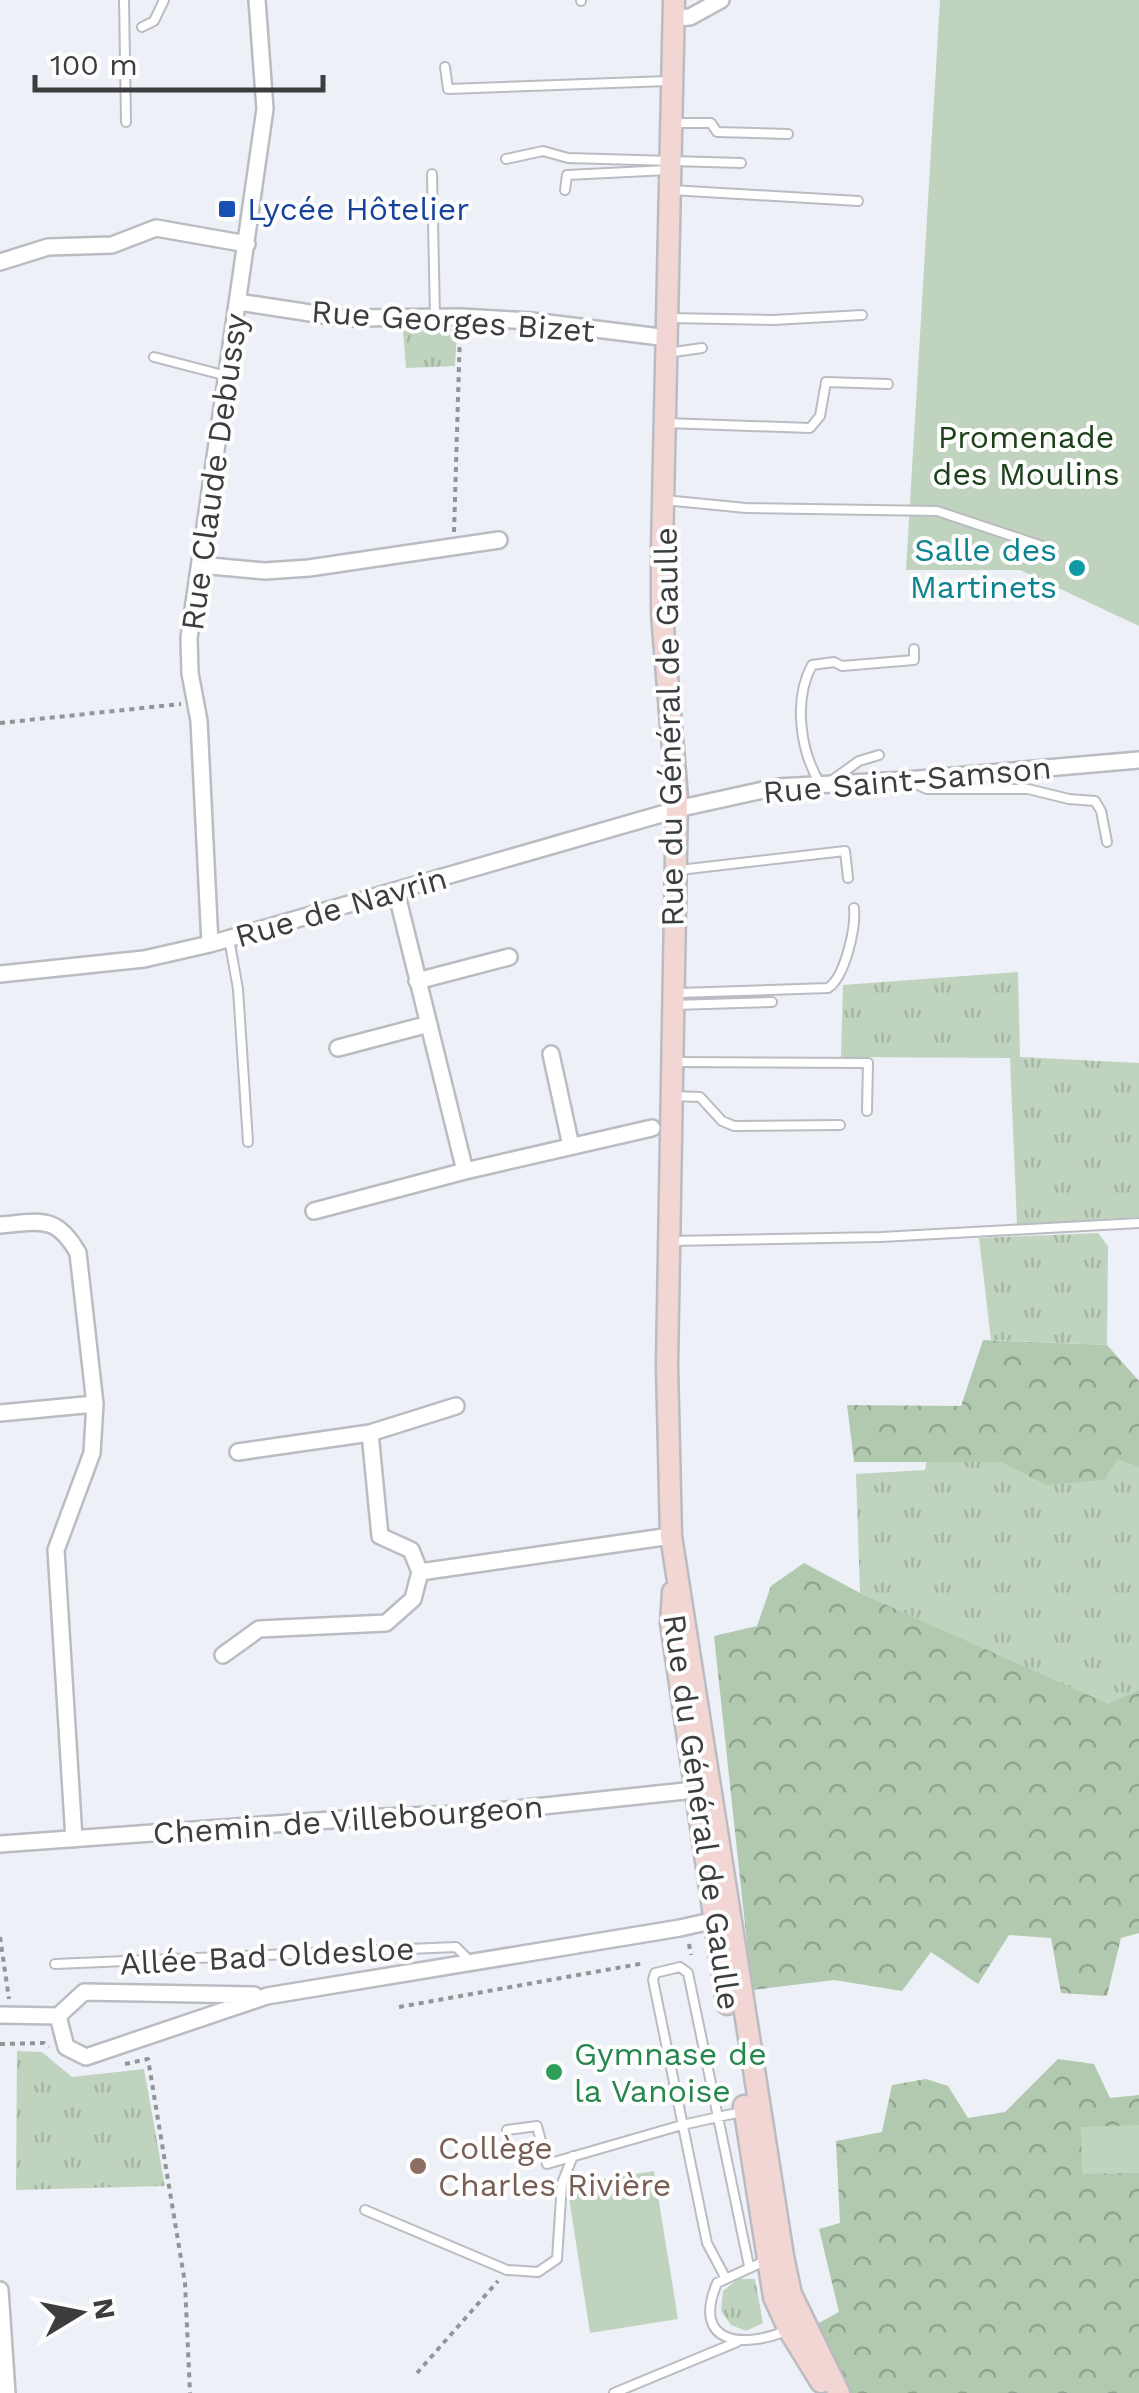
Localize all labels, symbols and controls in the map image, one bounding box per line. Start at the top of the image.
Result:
scale bar [35,30,322,92]
text: 100 m [50,47,138,82]
place label: Lycée Hôtelier [247,190,469,228]
marker: Lycée Hôtelier [216,198,238,220]
street label: Rue Georges Bizet [310,292,596,350]
street label: Rue Claude Debussy [173,311,255,633]
park label: Promenade des Moulins [932,418,1120,493]
street label: Rue du Général de Gaulle [647,527,691,927]
place label: Salle des Martinets [910,531,1057,606]
marker: Salle des Martinets [1066,557,1088,579]
street label: Rue Saint-Samson [761,748,1053,812]
street label: Rue de Navrin [231,859,451,955]
street label: Rue du Général de Gaulle [655,1612,749,2012]
street label: Chemin de Villebourgeon [151,1787,545,1853]
street label: Allée Bad Oldesloe [119,1929,415,1983]
place label: Gymnase de la Vanoise [574,2035,767,2110]
marker: Gymnase de la Vanoise [543,2061,565,2083]
place label: Collège Charles Rivière [438,2129,671,2204]
marker: Collège Charles Rivière [407,2155,429,2177]
north arrow [30,2263,130,2363]
text: N [86,2296,122,2322]

